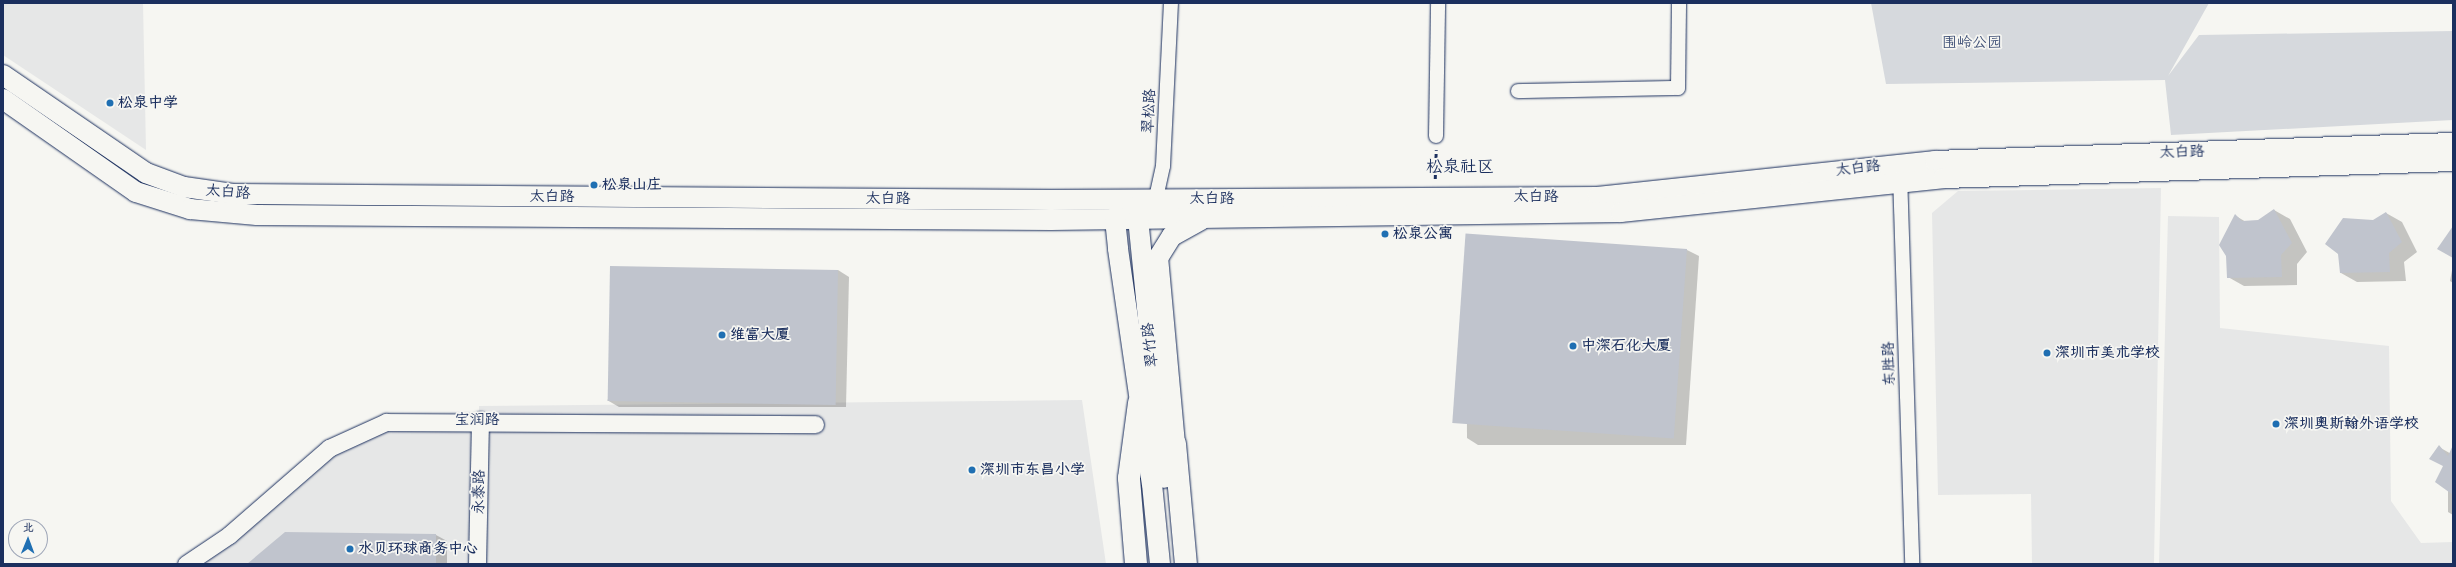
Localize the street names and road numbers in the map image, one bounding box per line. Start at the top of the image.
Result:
street label: 翠松路 [1139,88,1159,134]
street label: 太白路 [2159,142,2205,162]
street label: 太白路 [1835,156,1881,180]
street label: 太白路 [205,181,251,203]
street label: 太白路 [530,188,574,206]
street label: 太白路 [1514,188,1558,206]
street label: 太白路 [866,190,910,208]
street label: 太白路 [1190,190,1234,208]
street label: 翠竹路 [1139,322,1161,368]
street label: 东胜路 [1879,341,1899,387]
street label: 宝润路 [455,411,499,429]
street label: 永泰路 [470,469,488,515]

